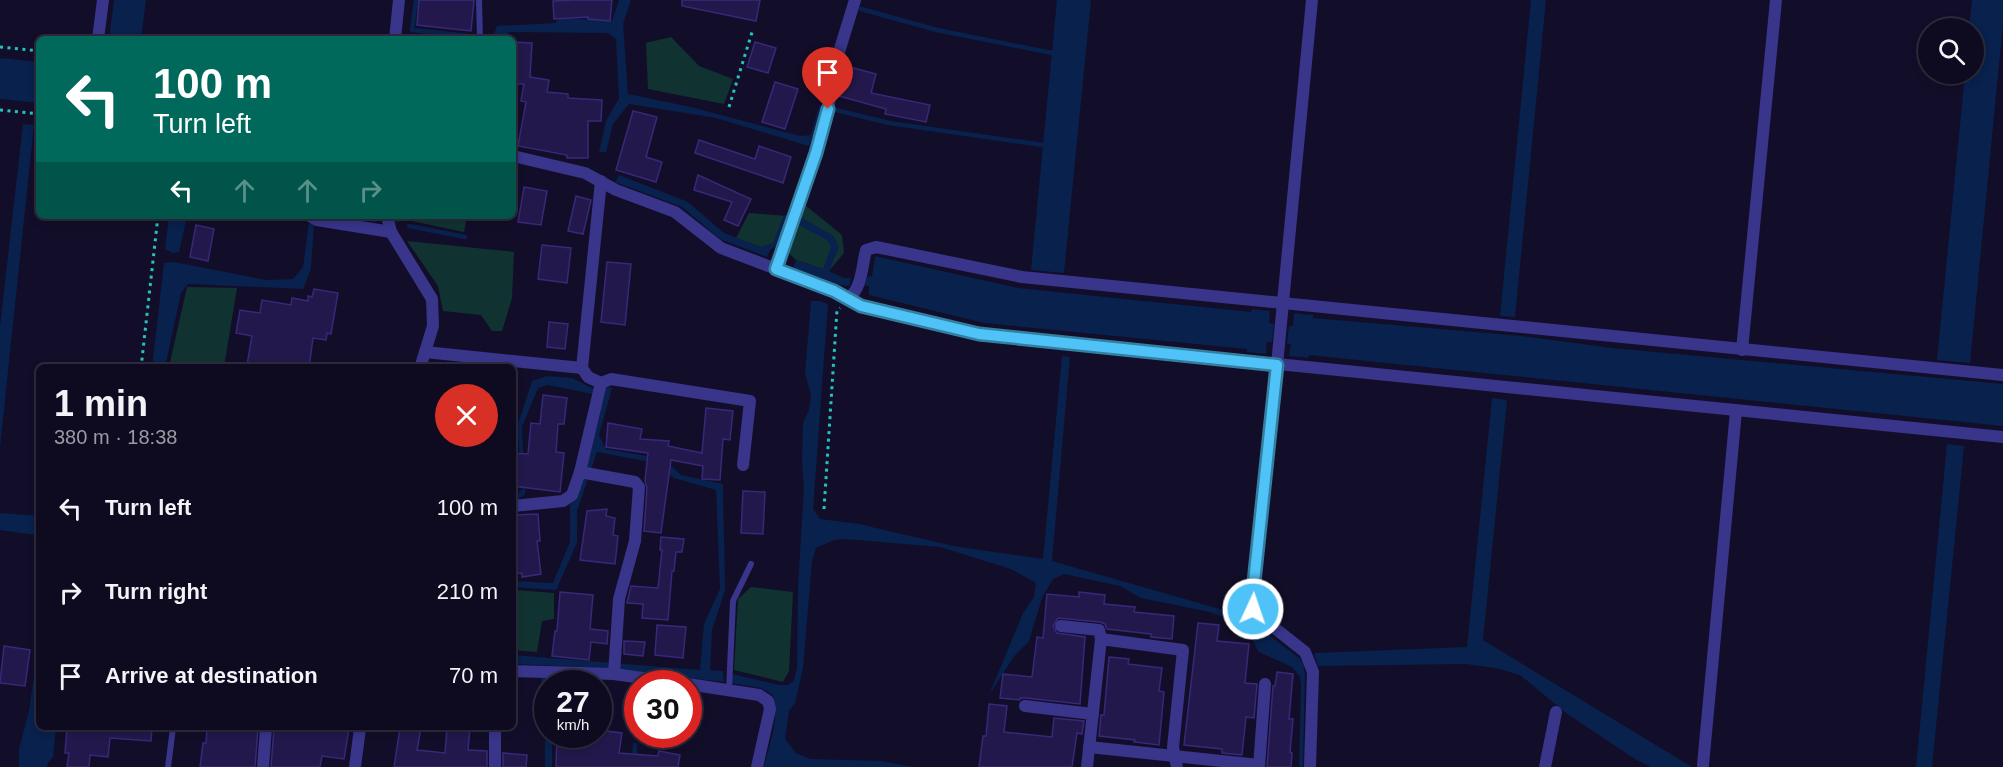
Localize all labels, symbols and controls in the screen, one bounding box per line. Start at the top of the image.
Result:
map controls [1918,18,1984,84]
button: search [1918,18,1984,84]
pin [802,47,853,109]
icon: arrive [811,56,844,89]
icon: left [54,60,132,138]
text: 100 m [153,60,272,107]
text: Turn left [153,109,251,139]
icon: left [165,174,198,207]
icon: ahead [228,174,261,207]
icon: ahead [291,174,324,207]
icon: right [354,174,387,207]
text: 1 min [54,383,148,424]
button: close [435,384,498,447]
text: 380 m · 18:38 [54,426,177,448]
icon: left [54,492,87,525]
text: Turn left [105,495,191,520]
text: 100 m [437,495,498,520]
icon: right [54,576,87,609]
position arrow [1221,577,1285,641]
text: Turn right [105,579,207,604]
text: 210 m [437,579,498,604]
icon: arrive [54,660,87,693]
text: Arrive at destination [105,663,318,688]
text: 70 m [449,663,498,688]
speed limit sign: 30 [624,670,702,748]
text: 27 [556,685,590,718]
text: km/h [557,716,589,733]

